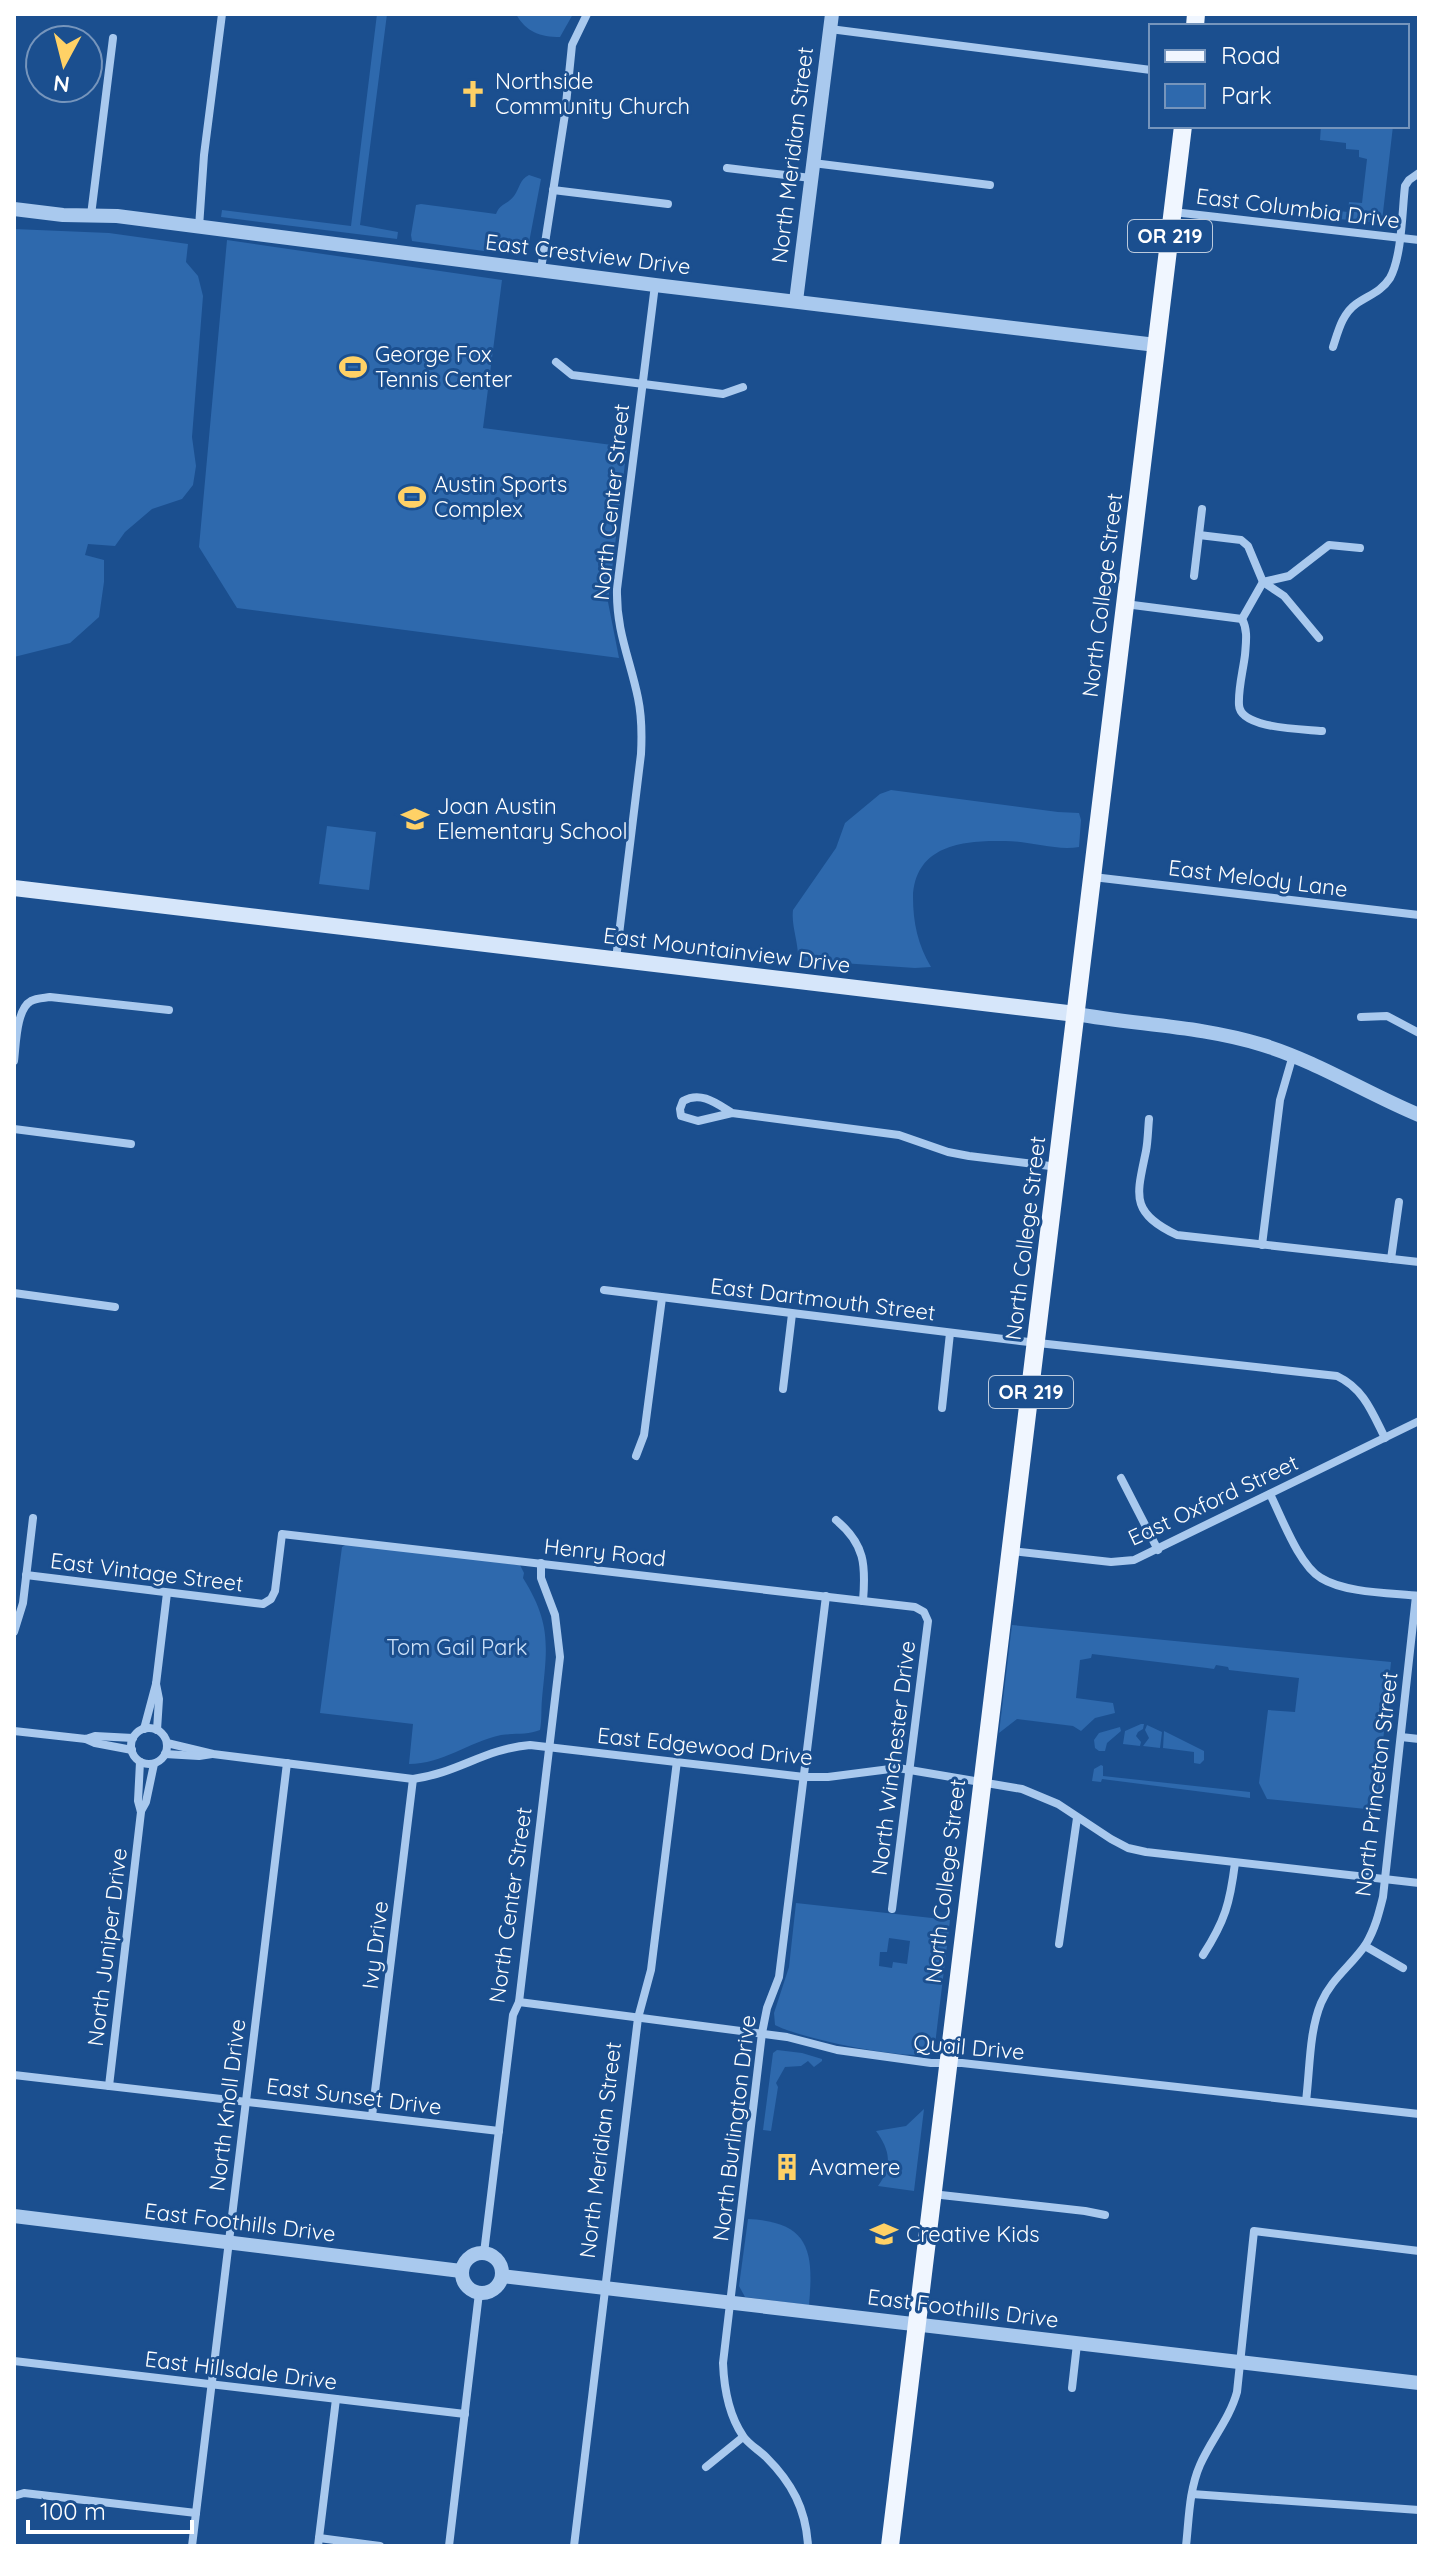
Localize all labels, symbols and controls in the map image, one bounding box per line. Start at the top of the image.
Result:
north arrow [24,24,104,104]
legend [1149,24,1409,128]
text: Road [1221,40,1281,70]
street label: North Meridian Street [765,45,819,265]
place label: Northside Community Church [495,67,690,120]
text: N [52,69,71,99]
church icon: Northside Community Church [458,79,488,109]
text: Park [1221,80,1272,110]
street label: East Columbia Drive [1194,182,1402,234]
road number: OR 219 [1128,220,1212,252]
street label: East Crestview Drive [484,228,692,280]
place label: George Fox Tennis Center [375,340,513,393]
sports icon: George Fox Tennis Center [338,352,368,382]
street label: North Center Street [587,402,635,602]
place label: Austin Sports Complex [434,470,567,523]
sports icon: Austin Sports Complex [397,482,427,512]
street label: North College Street [1076,491,1128,699]
place label: Joan Austin Elementary School [437,792,628,845]
school or university icon: Joan Austin Elementary School [400,804,430,834]
street label: East Melody Lane [1167,853,1349,903]
street label: East Mountainview Drive [602,921,852,979]
street label: North College Street [999,1134,1051,1342]
street label: East Dartmouth Street [709,1271,937,1327]
road number: OR 219 [989,1376,1073,1408]
street label: East Oxford Street [1123,1448,1303,1552]
street label: Henry Road [543,1532,667,1572]
street label: East Vintage Street [49,1546,245,1598]
park label: Tom Gail Park [386,1633,528,1661]
street label: North Winchester Drive [865,1639,921,1877]
street label: North Princeton Street [1348,1670,1404,1898]
street label: East Edgewood Drive [596,1721,814,1771]
street label: North College Street [919,1777,971,1985]
street label: North Center Street [482,1805,538,2005]
street label: North Juniper Drive [81,1846,133,2048]
street label: Ivy Drive [356,1899,394,1991]
street label: North Burlington Drive [706,2013,762,2243]
street label: North Knoll Drive [203,2017,251,2193]
street label: Quail Drive [912,2028,1026,2066]
street label: North Meridian Street [573,2040,627,2260]
street label: East Sunset Drive [265,2071,443,2121]
building icon: Avamere [772,2152,802,2182]
place label: Avamere [809,2153,900,2181]
street label: East Foothills Drive [143,2196,337,2248]
school or university icon: Creative Kids [869,2219,899,2249]
place label: Creative Kids [906,2220,1040,2248]
street label: East Foothills Drive [866,2282,1060,2334]
street label: East Hillsdale Drive [143,2344,339,2396]
scale bar [28,2484,192,2534]
text: 100 m [40,2496,106,2526]

